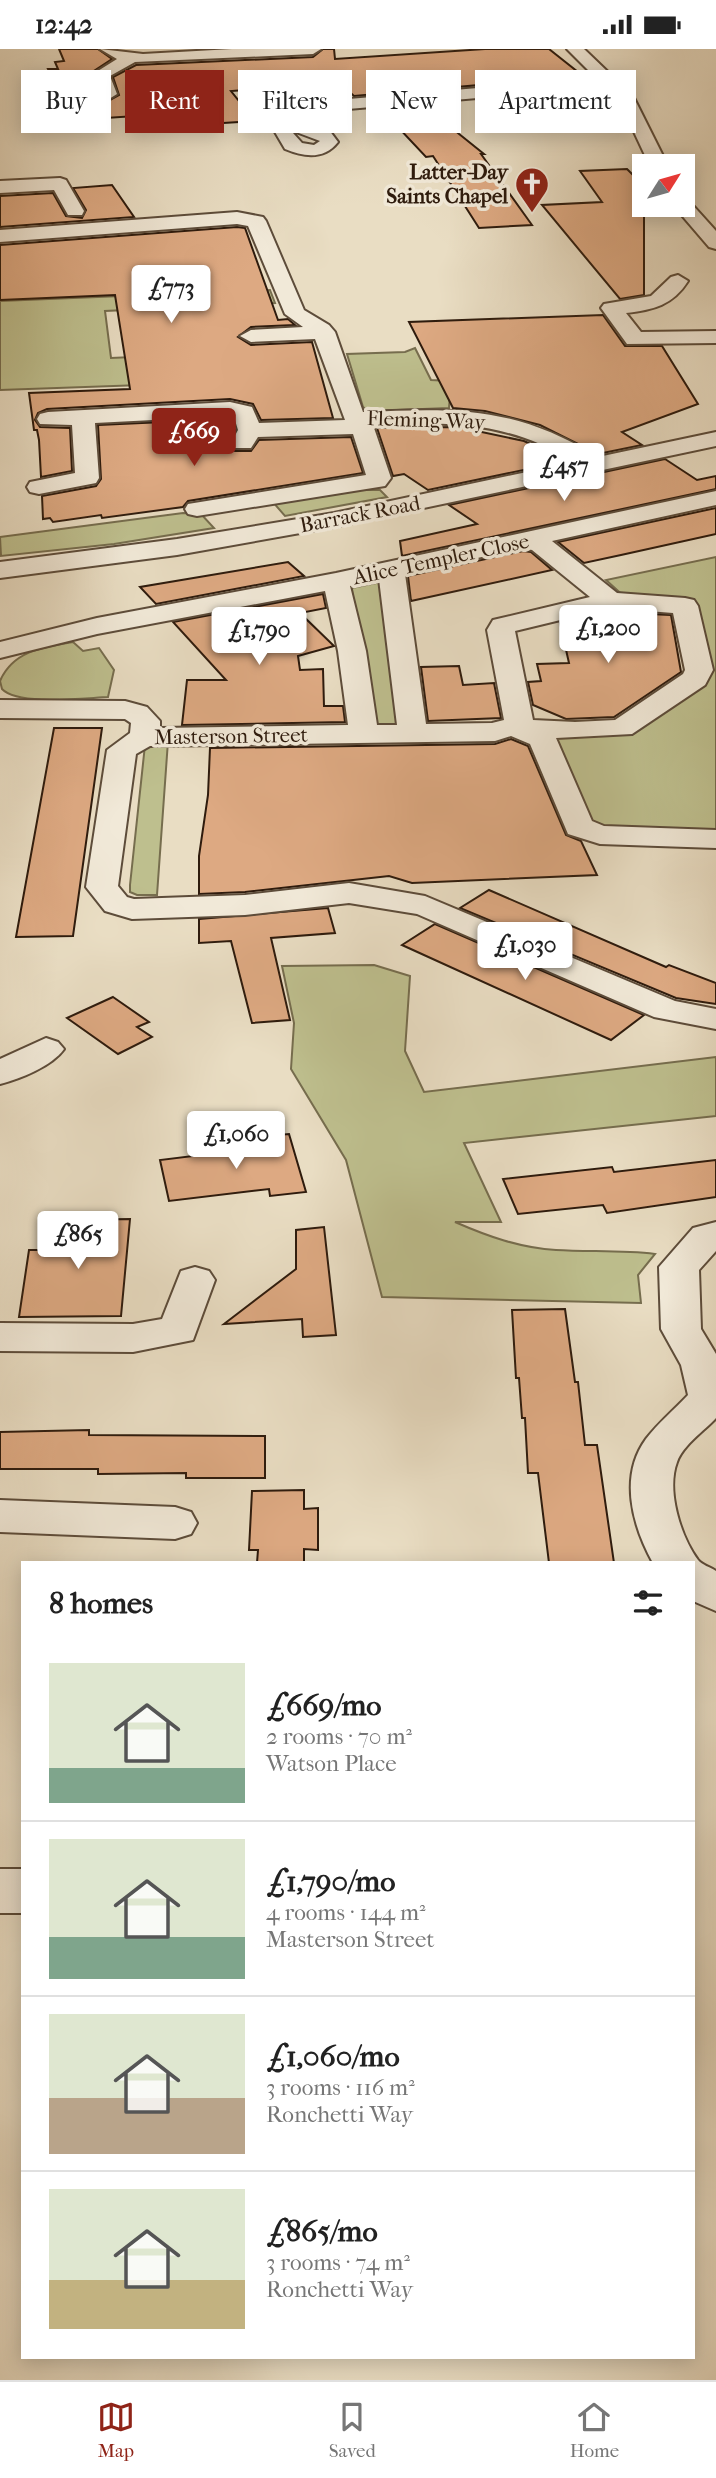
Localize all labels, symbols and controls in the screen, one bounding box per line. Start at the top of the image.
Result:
text: 12:42 [35,9,93,40]
chip: Buy [21,70,111,133]
chip: Rent [125,70,224,133]
chip: Filters [238,70,352,133]
chip: New [366,70,461,133]
chip: Apartment [475,70,636,133]
north arrow [632,154,695,217]
map controls [632,154,695,217]
place label: Latter-Day Saints Chapel [386,160,510,208]
church icon: Latter-Day Saints Chapel [513,165,551,214]
pin: £773 [130,265,212,325]
text: £773 [148,274,194,301]
street label: Fleming Way [366,406,487,434]
pin: £669 [153,409,235,468]
text: £669 [168,417,220,444]
pin: £457 [523,443,605,503]
text: £457 [539,452,589,479]
street label: Barrack Road [298,490,423,537]
street label: Alice Templer Close [350,529,531,590]
pin: £1,200 [551,605,665,665]
pin: £1,790 [202,607,316,667]
text: £1,200 [575,614,641,641]
text: £1,790 [228,616,290,643]
street label: Masterson Street [154,723,309,749]
pin: £1,030 [468,923,582,982]
text: £1,030 [493,931,557,958]
pin: £1,060 [179,1111,293,1171]
text: £1,060 [203,1120,269,1147]
pin: £865 [37,1211,119,1271]
text: £865 [53,1220,103,1247]
icon: filters [629,1584,667,1622]
text: 8 homes [49,1586,153,1621]
text: £669/mo [266,1688,382,1723]
icon: home [105,1691,189,1775]
text: 2 rooms · 70 m² [266,1723,412,1750]
text: Watson Place [266,1750,397,1777]
text: £1,790/mo [266,1864,395,1899]
icon: home [105,1867,189,1951]
text: 4 rooms · 144 m² [266,1899,426,1926]
text: Masterson Street [266,1926,435,1953]
text: £1,060/mo [266,2039,400,2074]
icon: home [105,2042,189,2126]
text: 3 rooms · 116 m² [266,2074,415,2101]
text: Ronchetti Way [266,2101,413,2128]
text: £865/mo [266,2214,378,2249]
icon: home [105,2217,189,2301]
text: 3 rooms · 74 m² [266,2249,410,2276]
text: Ronchetti Way [266,2276,413,2303]
tab: Map [97,2398,135,2462]
tab: Saved [329,2398,376,2462]
tab: Home [570,2398,619,2462]

